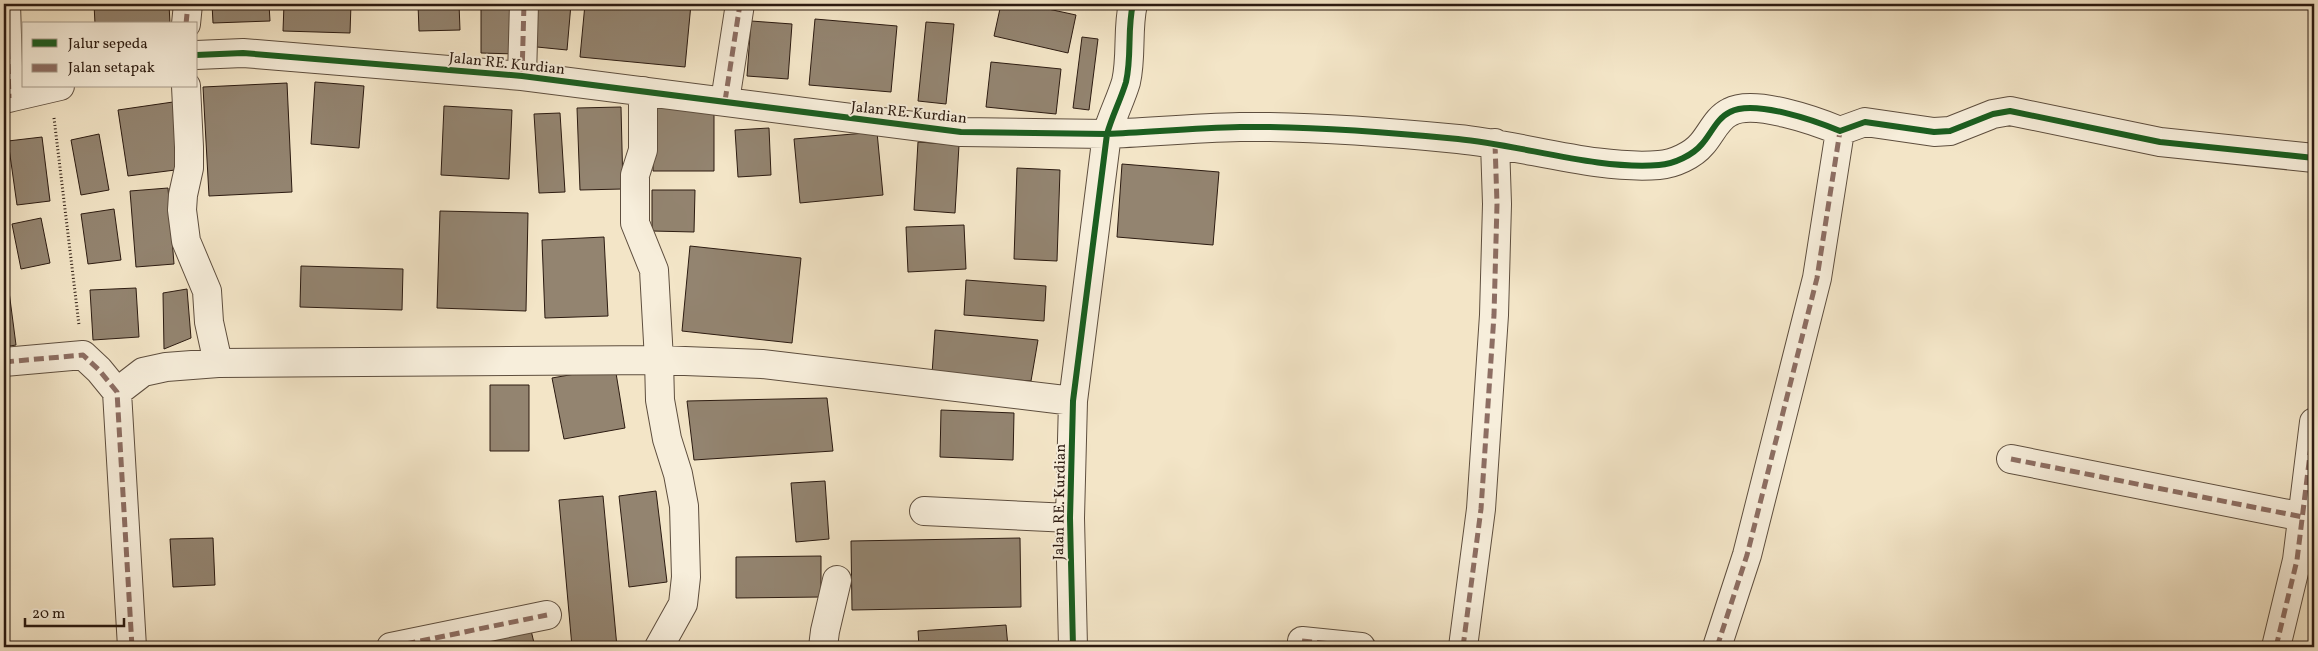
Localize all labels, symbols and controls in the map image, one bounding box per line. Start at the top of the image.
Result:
legend [22,22,198,88]
text: Jalur sepeda [68,34,148,55]
street label: Jalan RE. Kurdian [448,48,566,81]
text: Jalan setapak [68,58,155,79]
street label: Jalan RE. Kurdian [850,97,968,130]
street label: Jalan RE. Kurdian [1049,444,1072,560]
scale bar [25,596,124,628]
text: 20 m [32,604,65,625]

